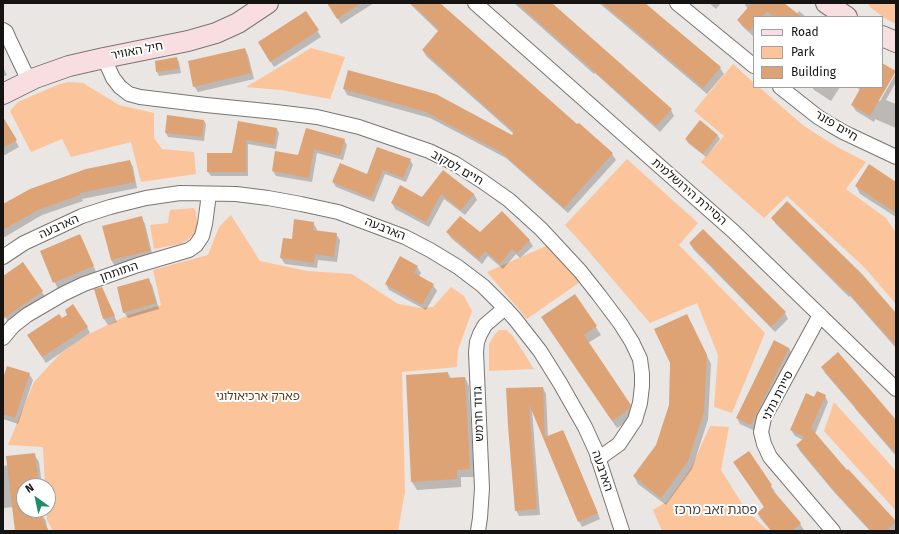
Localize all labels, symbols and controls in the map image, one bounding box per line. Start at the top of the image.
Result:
legend [753,16,883,88]
text: Road [791,25,819,39]
street label: חיל האוויר [110,39,164,63]
text: Park [791,45,815,59]
text: Building [791,65,836,79]
street label: חיים פזנר [812,107,860,145]
street label: חיים לסקוב [428,147,486,189]
street label: הסיירת הירושלמית [649,156,729,228]
street label: הארבעה [37,212,81,242]
street label: הארבעה [363,214,407,244]
street label: התותחן [98,259,140,285]
street label: סיירת גולני [759,369,797,423]
street label: גדוד חרמש [471,386,487,442]
park label: פארק ארכיאולוגי [216,390,300,404]
street label: הארבעה [588,449,616,493]
north arrow [16,478,56,518]
text: N [23,481,36,496]
district label: פסגת זאב מרכז [675,502,757,518]

